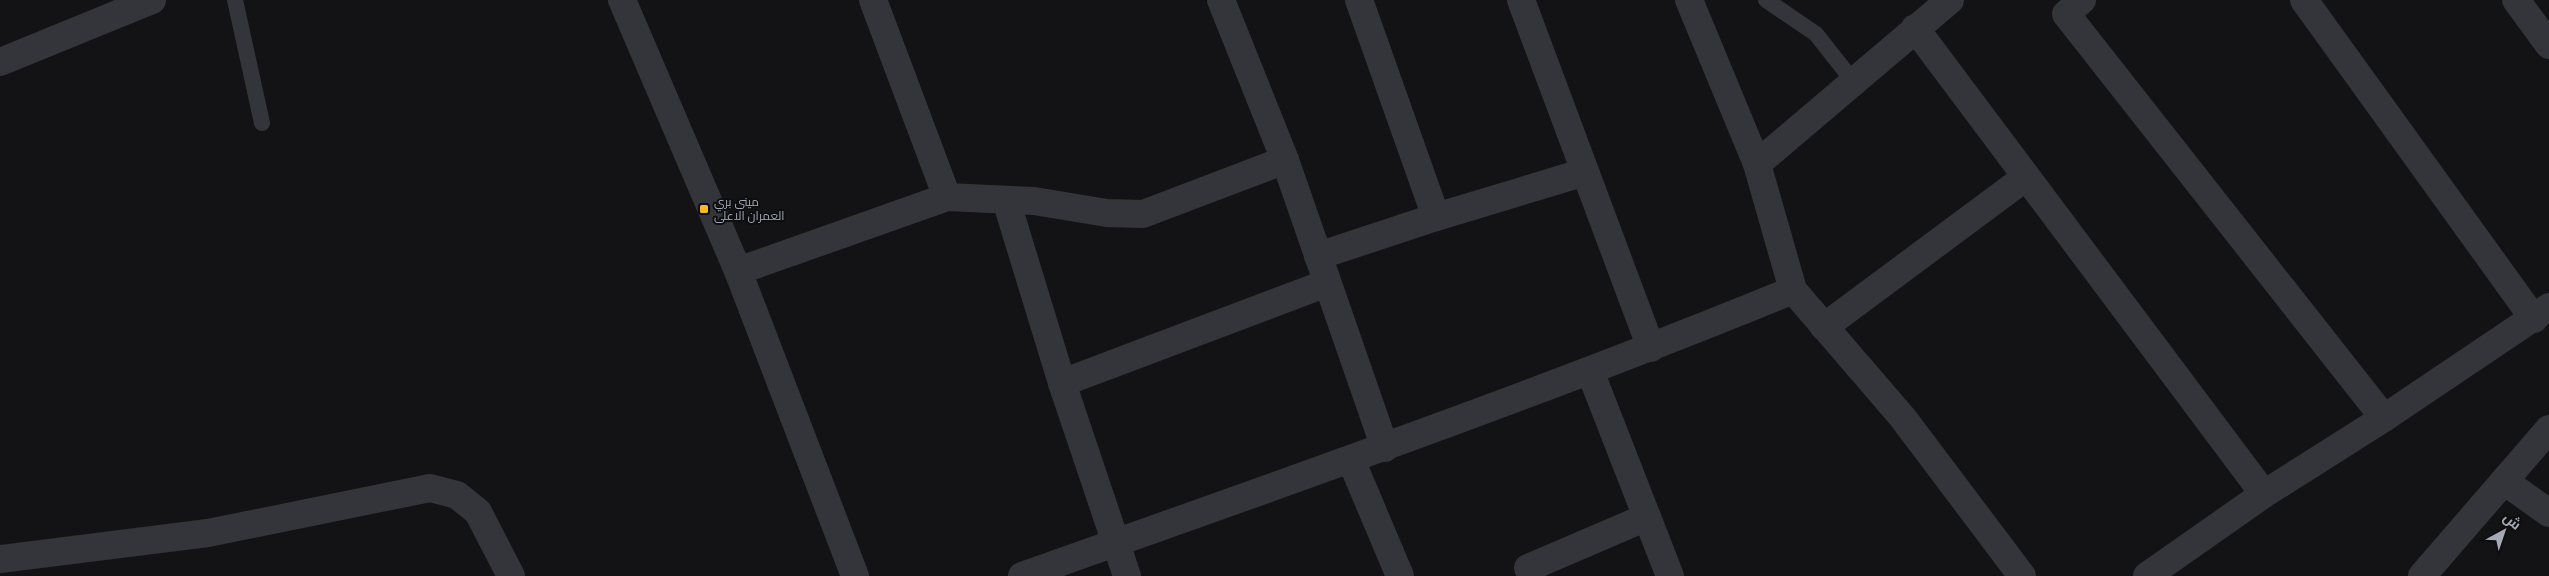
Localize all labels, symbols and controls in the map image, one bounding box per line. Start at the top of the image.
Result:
place label: ميني بري العمران الاعلى [714,195,785,225]
marker: ميني بري العمران الاعلى [698,203,710,215]
north arrow [2479,506,2529,556]
text: ش [2499,509,2524,534]

